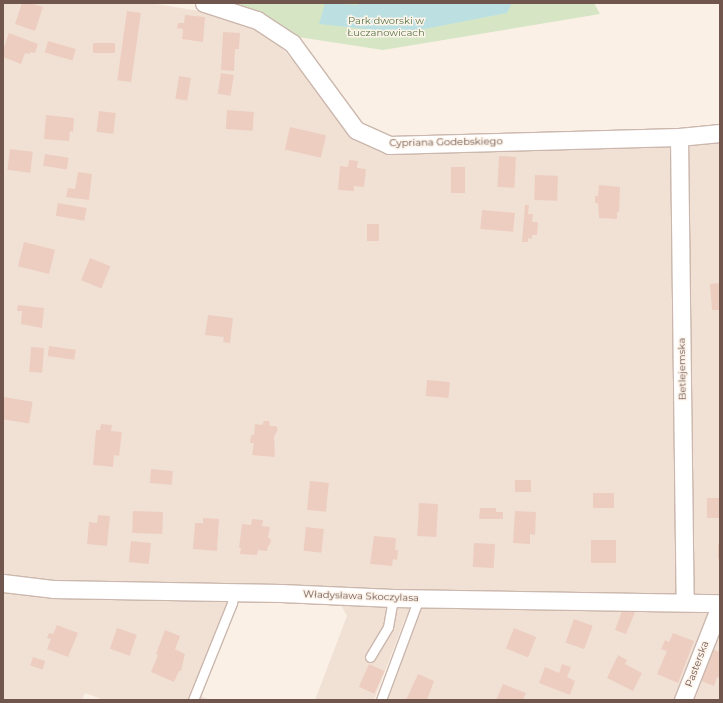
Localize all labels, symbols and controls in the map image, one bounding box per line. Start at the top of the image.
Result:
park label: Park dworski w Łuczanowicach [347,14,425,38]
street label: Cypriana Godebskiego [389,135,503,149]
street label: Betlejemska [675,338,689,400]
street label: Władysława Skoczylasa [303,588,419,604]
street label: Pasterska [683,639,711,689]

